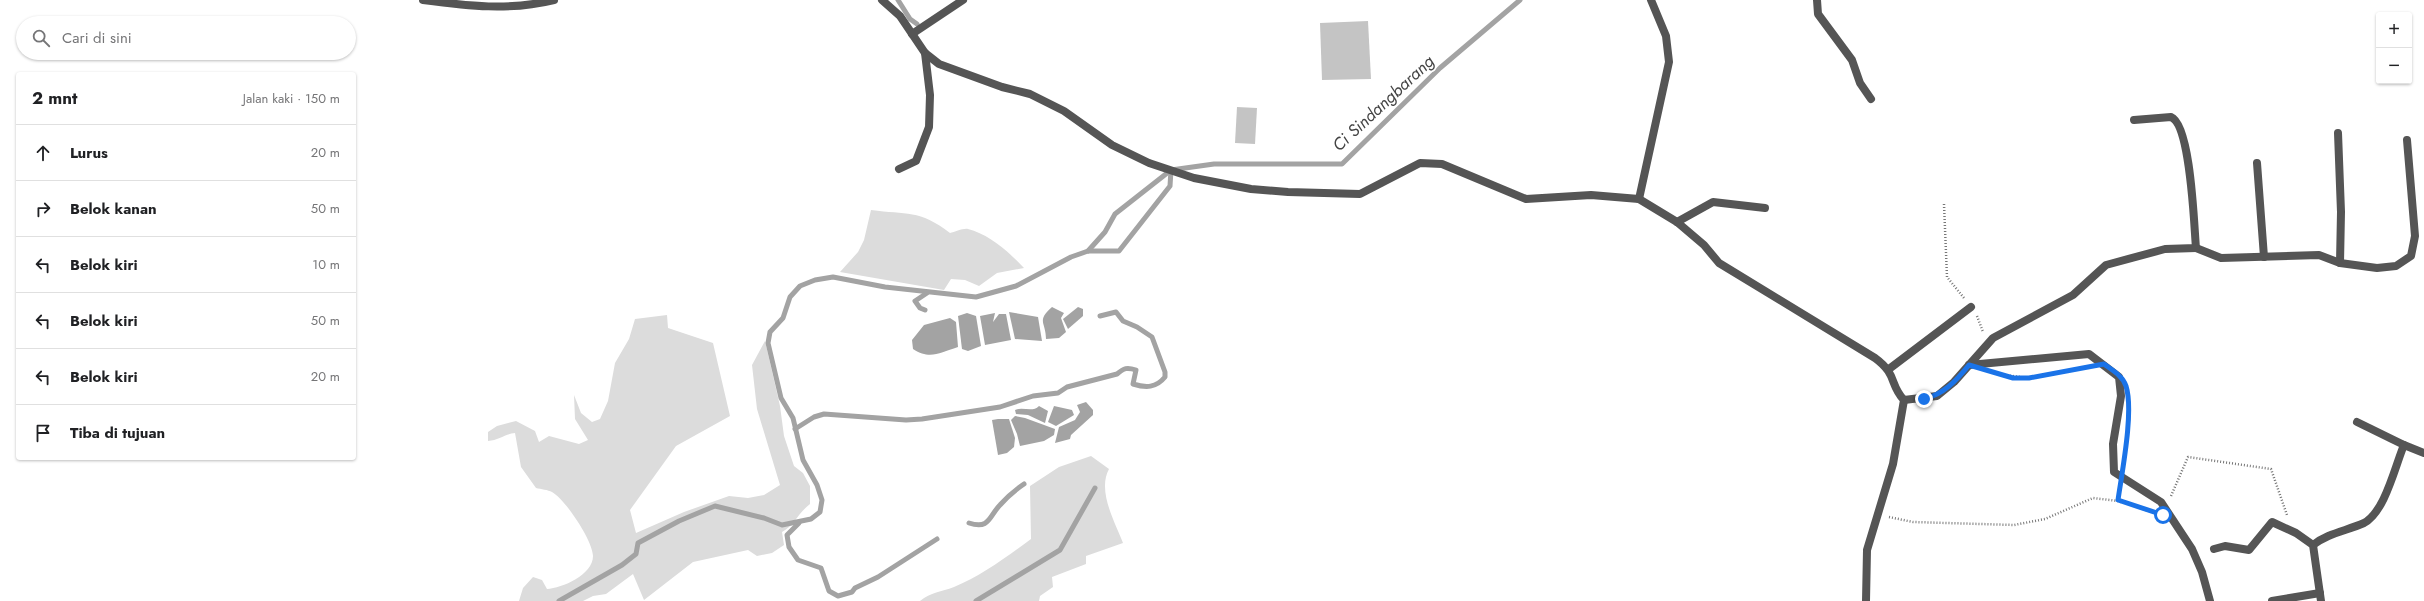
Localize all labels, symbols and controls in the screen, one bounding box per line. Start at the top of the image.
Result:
map controls [2376,12,2412,84]
button: + [2376,12,2412,48]
search box [16,16,356,60]
icon: search [30,27,52,49]
text: Cari di sini [62,27,132,49]
button: − [2376,48,2412,84]
water label: Ci Sindangbarang [1327,49,1440,157]
text: 2 mnt [32,86,77,110]
text: Jalan kaki · 150 m [243,89,340,108]
icon: ahead [32,142,54,164]
text: Lurus [70,142,108,164]
text: 20 m [311,143,340,162]
icon: right [32,198,54,220]
text: Belok kanan [70,198,157,220]
text: 50 m [311,199,340,218]
icon: left [32,254,54,276]
text: Belok kiri [70,254,138,276]
text: 10 m [312,255,340,274]
icon: left [32,310,54,332]
text: Belok kiri [70,310,138,332]
text: 50 m [311,311,340,330]
icon: left [32,366,54,388]
text: Belok kiri [70,366,138,388]
text: 20 m [311,367,340,386]
route end [1915,390,1933,408]
icon: arrive [32,422,54,444]
text: Tiba di tujuan [70,422,165,444]
route start [2154,506,2172,524]

